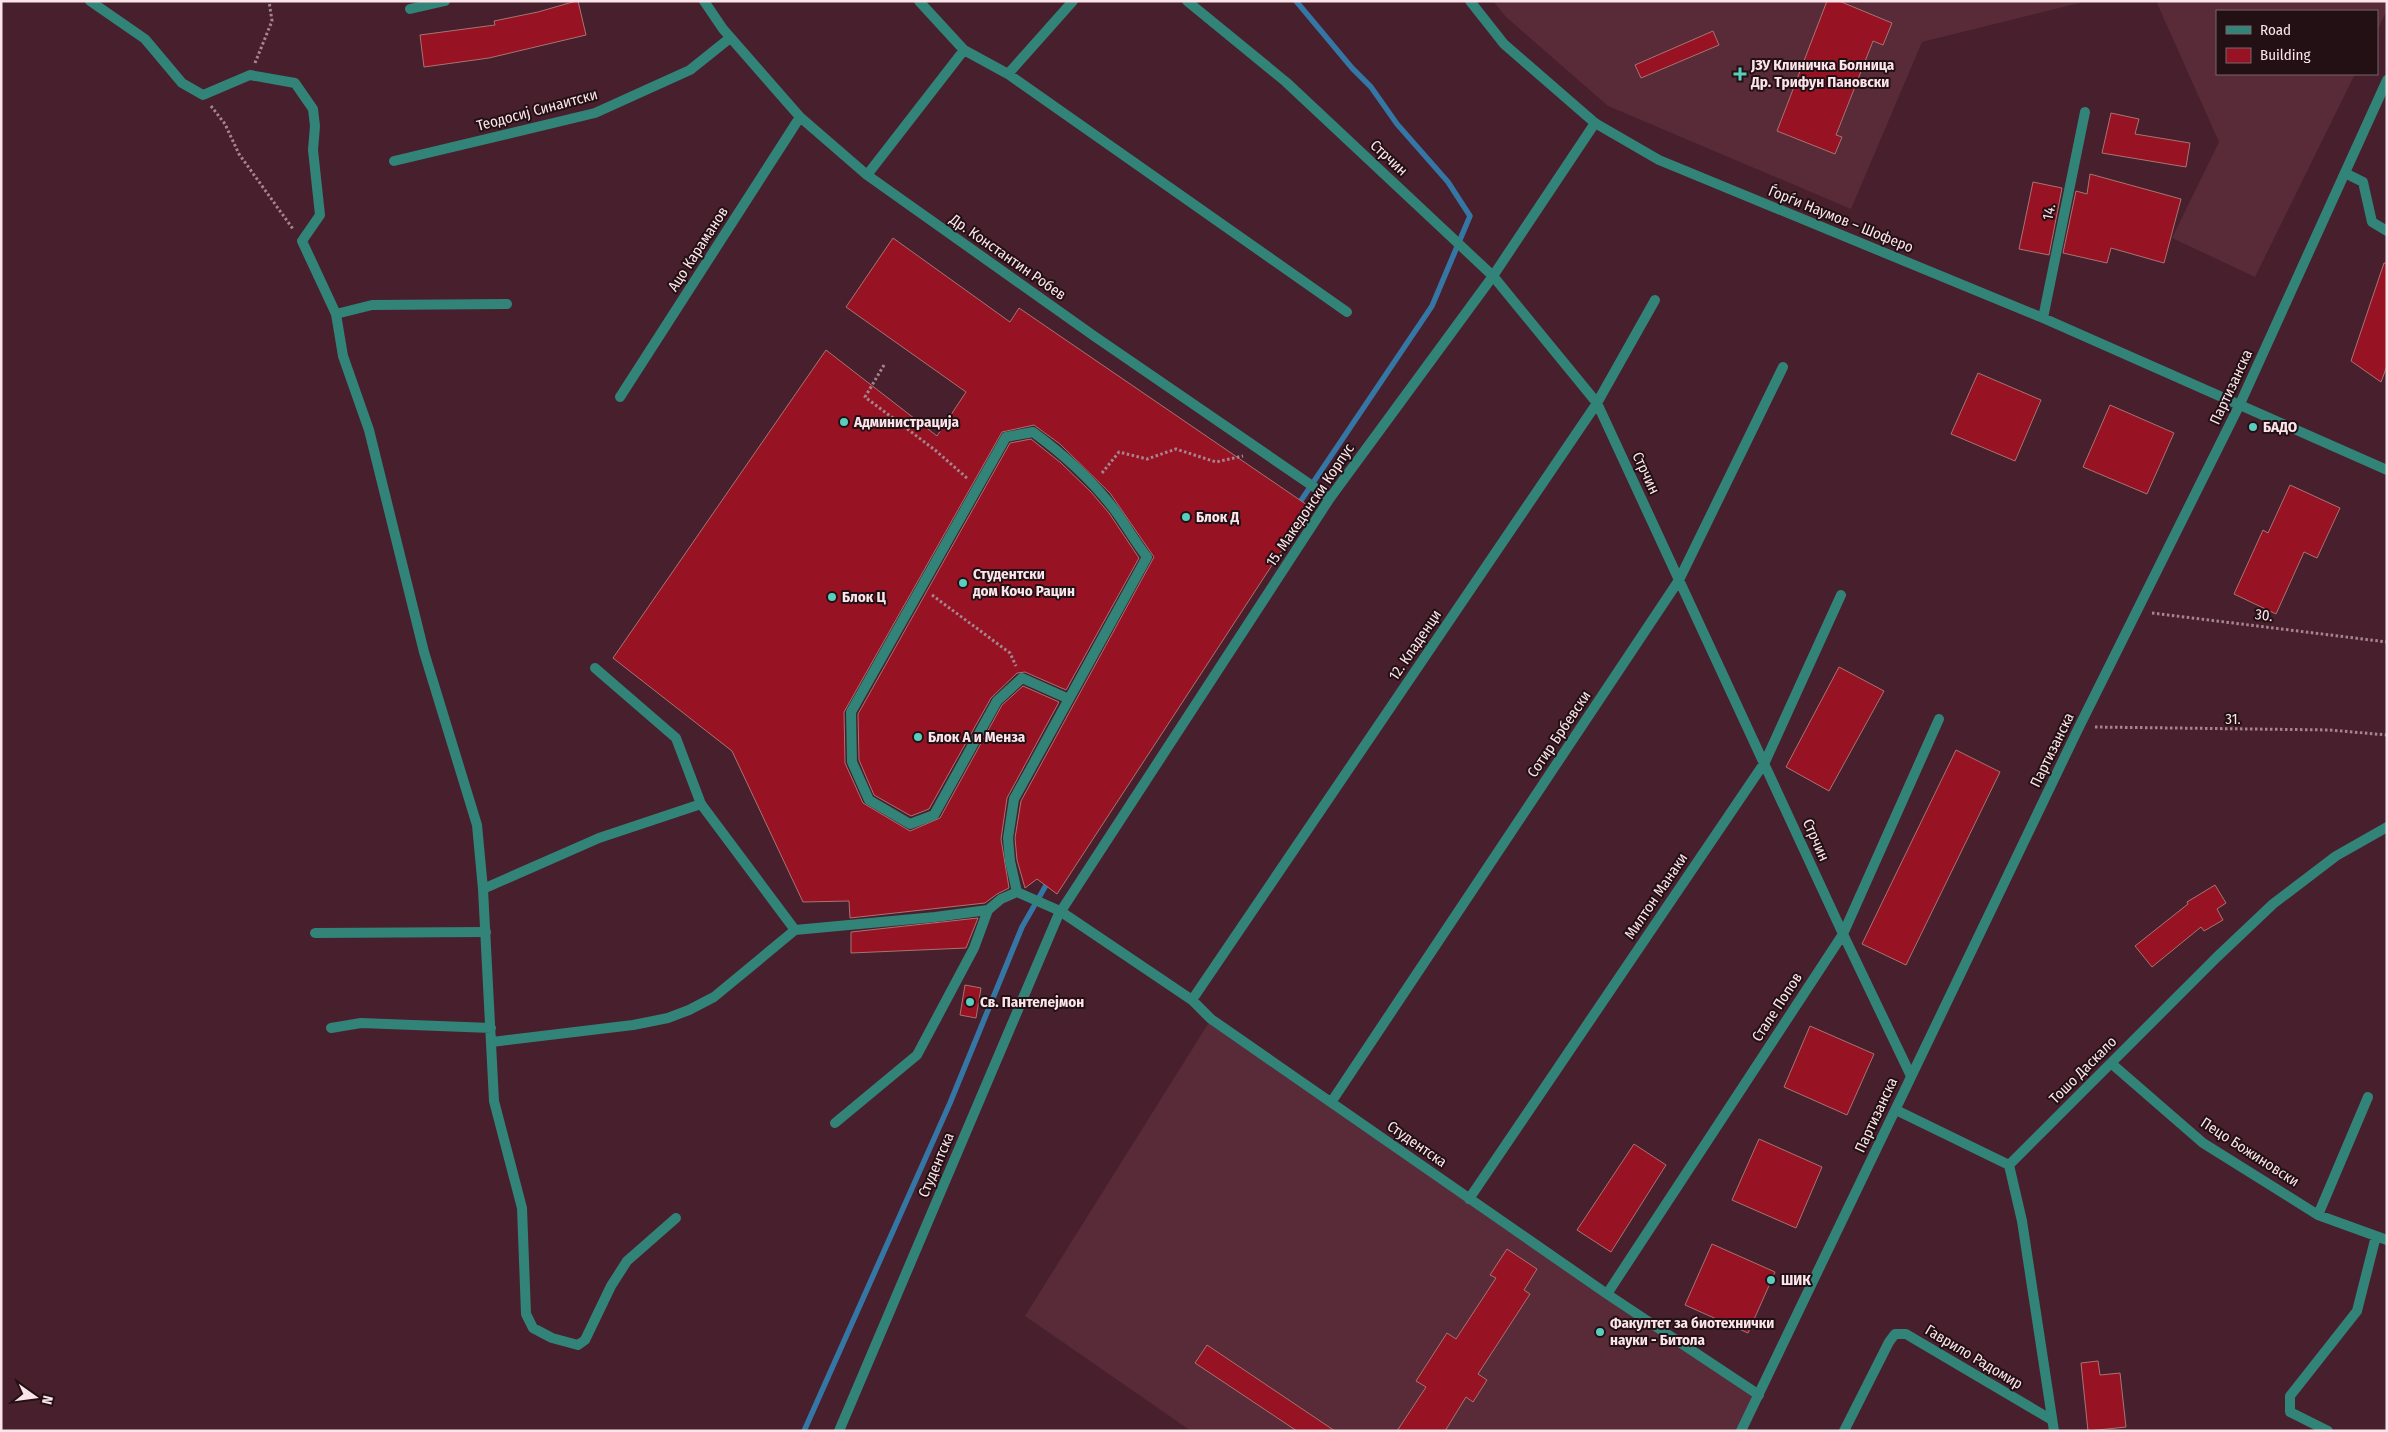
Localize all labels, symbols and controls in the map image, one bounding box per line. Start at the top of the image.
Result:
legend [2216,10,2378,75]
text: Road [2260,21,2291,39]
text: Building [2260,46,2311,64]
place label: ЈЗУ Клиничка Болница Др. Трифун Пановски [1750,56,1895,91]
marker: ЈЗУ Клиничка Болница Др. Трифун Пановски [1733,67,1747,81]
street label: Теодосиј Синаитски [475,85,599,135]
street label: Стрчин [1367,136,1411,180]
street label: Ѓорѓи Наумов – Шоферо [1766,182,1916,256]
street label: 14. [2039,202,2059,222]
street label: Ацо Караманов [664,203,732,295]
street label: Др. Константин Робев [946,210,1070,304]
street label: Партизанска [2206,347,2256,427]
place label: Администрација [853,413,960,431]
marker: Администрација [838,416,850,428]
place label: БАДО [2263,418,2297,436]
marker: БАДО [2247,421,2259,433]
street label: 15. Македонски Корпус [1262,439,1358,570]
street label: Стрчин [1628,449,1664,497]
place label: Блок Д [1196,508,1239,526]
marker: Блок Д [1180,511,1192,523]
place label: Студентски дом Кочо Рацин [972,565,1075,600]
marker: Студентски дом Кочо Рацин [957,577,969,589]
place label: Блок Ц [842,588,886,606]
marker: Блок Ц [826,591,838,603]
street label: 30. [2254,605,2274,625]
street label: 12. Кладенци [1385,606,1445,684]
street label: Сотир Брбевски [1523,687,1595,781]
street label: Партизанска [2026,710,2078,790]
street label: 31. [2225,710,2241,728]
place label: Блок А и Менза [928,728,1026,746]
marker: Блок А и Менза [912,731,924,743]
street label: Стрчин [1799,816,1833,864]
street label: Милтон Манаки [1621,850,1691,942]
street label: Стале Попов [1748,969,1806,1045]
place label: Св. Пантелејмон [980,993,1084,1011]
marker: Св. Пантелејмон [964,996,976,1008]
street label: Тошо Даскало [2046,1032,2121,1107]
street label: Партизанска [1851,1075,1901,1155]
street label: Пецо Божиновски [2197,1113,2303,1191]
street label: Студентска [1384,1117,1450,1171]
street label: Студентска [914,1130,958,1200]
place label: ШИК [1781,1271,1811,1289]
marker: ШИК [1765,1274,1777,1286]
place label: Факултет за биотехнички науки - Битола [1610,1314,1774,1349]
street label: Гаврило Радомир [1922,1321,2026,1393]
marker: Факултет за биотехнички науки - Битола [1594,1326,1606,1338]
north arrow [10,1372,60,1422]
text: N [38,1394,56,1406]

